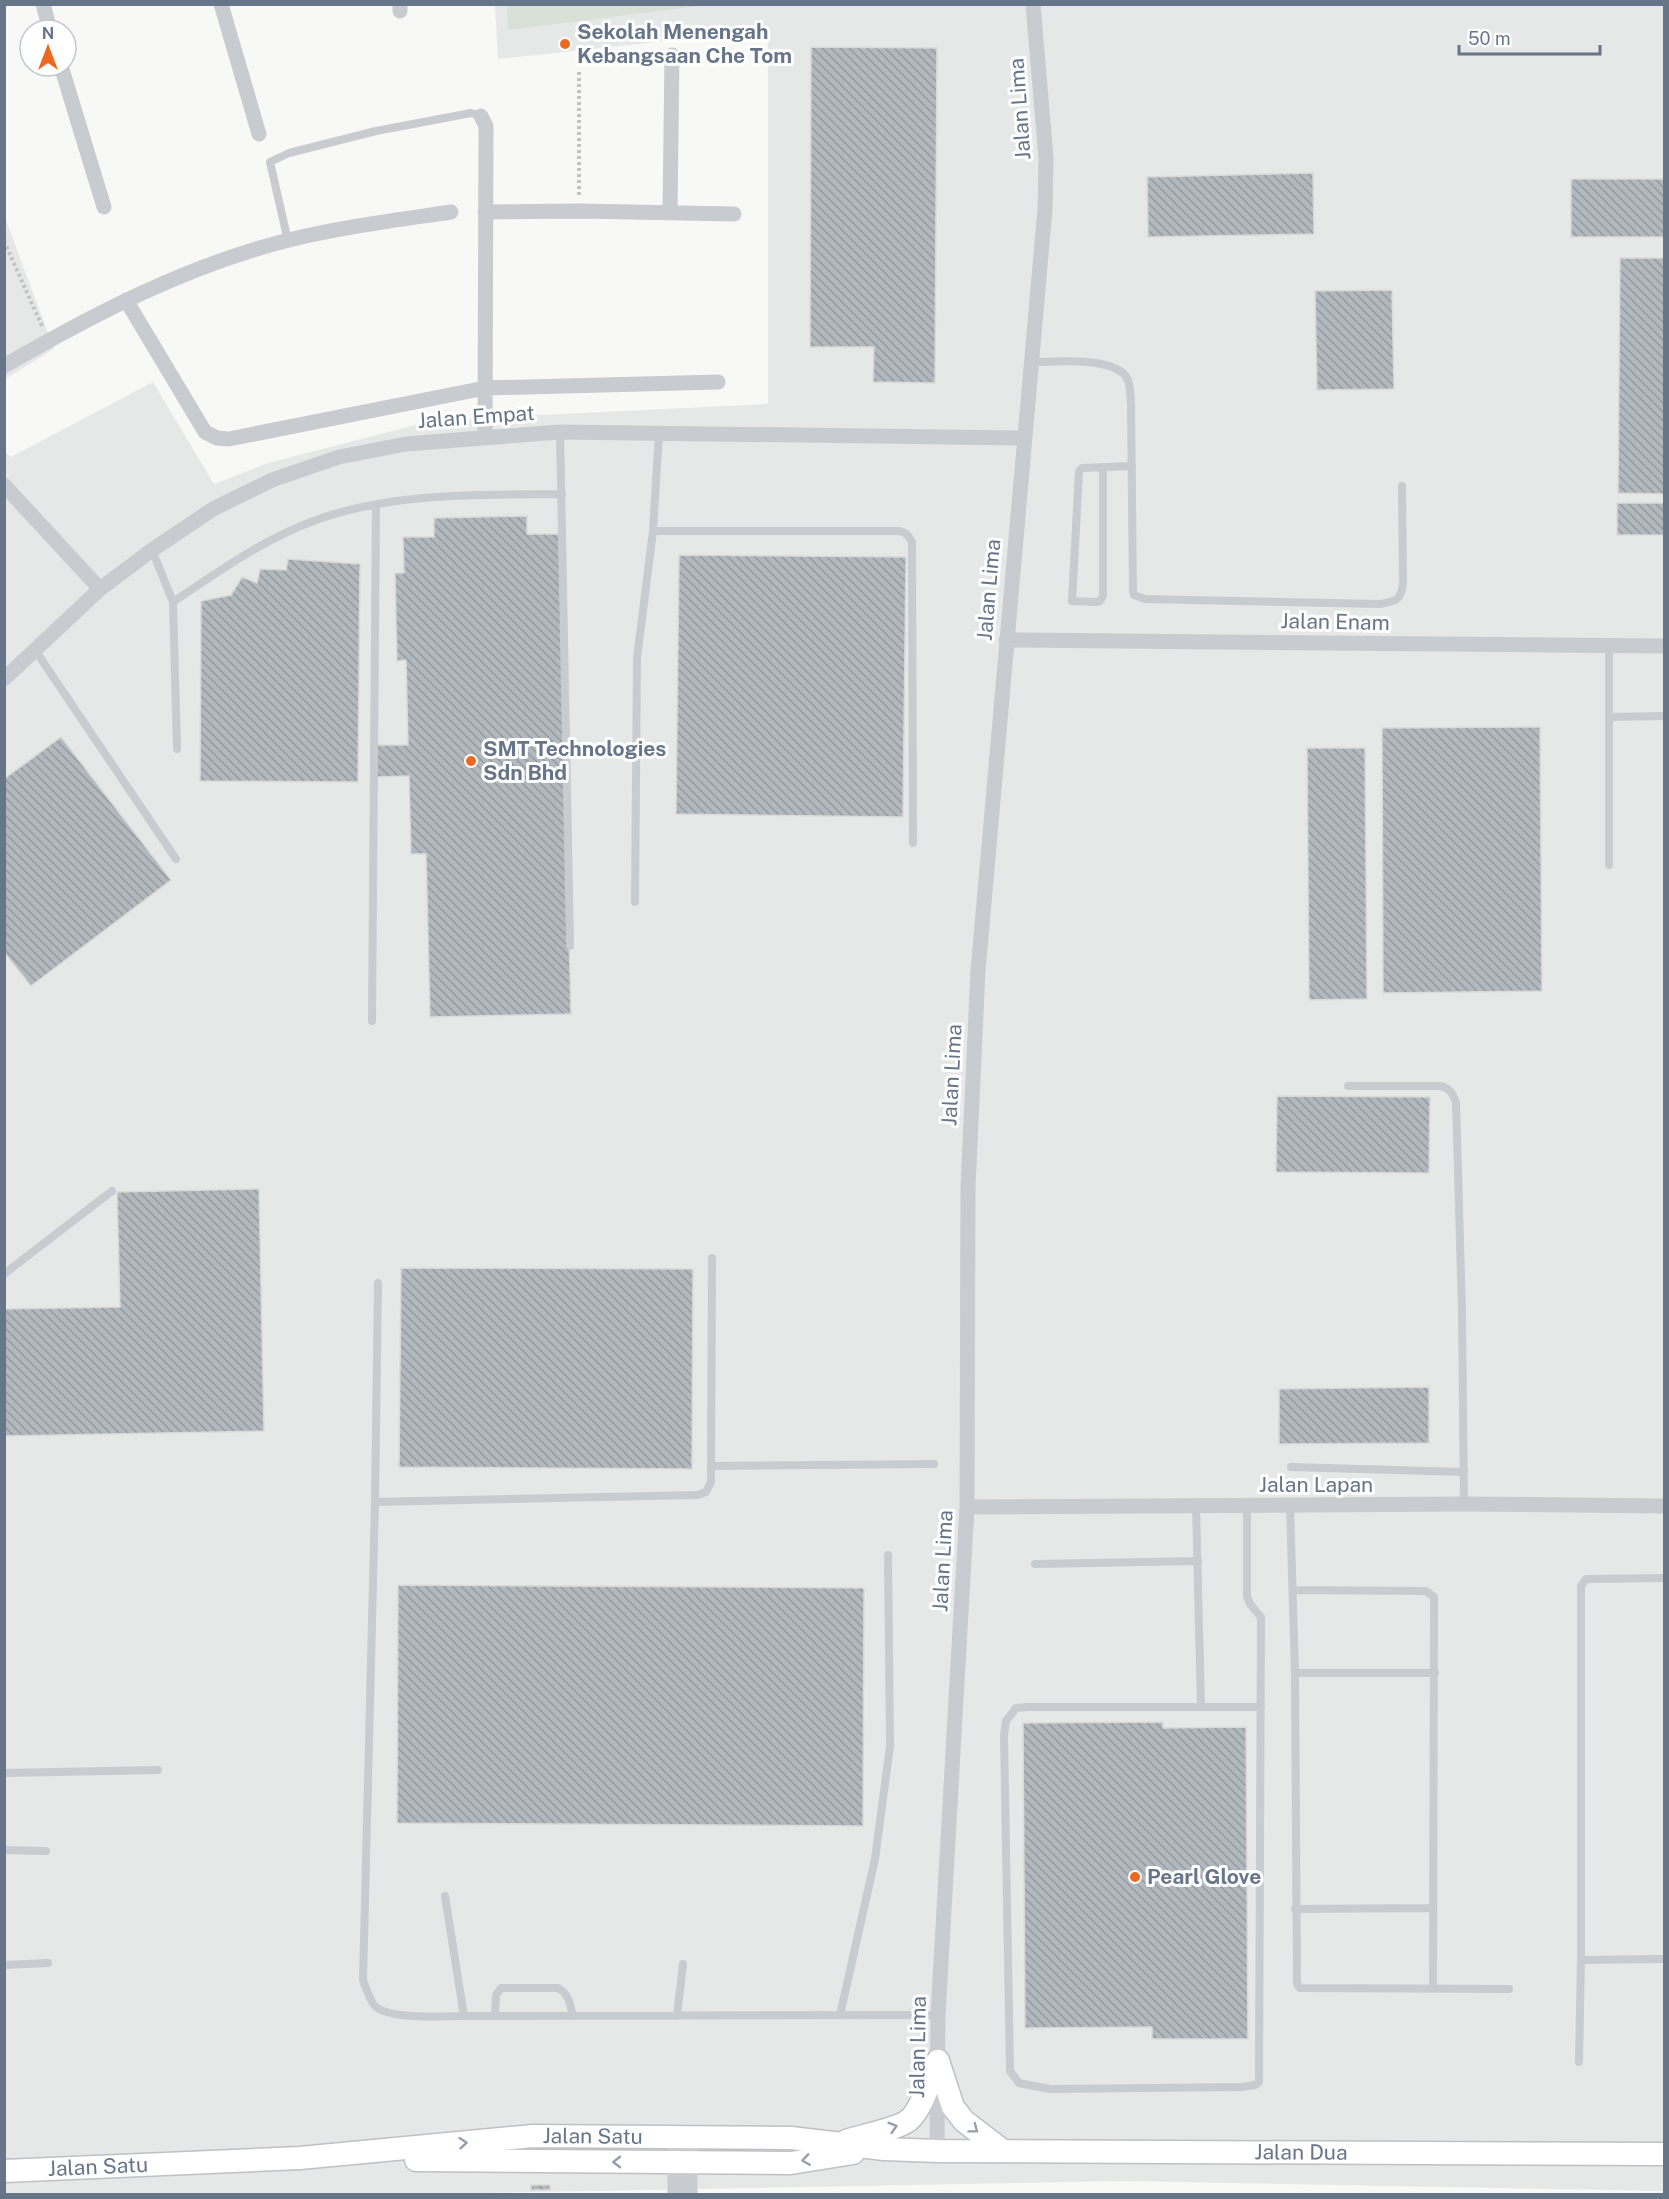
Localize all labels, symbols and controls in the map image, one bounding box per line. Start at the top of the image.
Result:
north arrow [18,18,78,78]
scale bar [1459,18,1600,56]
place label: Sekolah Menengah Kebangsaan Che Tom [577,19,792,68]
text: N [42,24,54,43]
text: 50 m [1468,28,1511,49]
marker: Sekolah Menengah Kebangsaan Che Tom [558,37,572,51]
street label: Jalan Lima [1003,57,1036,161]
street label: Jalan Empat [416,400,535,433]
street label: Jalan Lima [972,538,1005,642]
street label: Jalan Enam [1280,608,1390,635]
place label: SMT Technologies Sdn Bhd [483,736,666,785]
marker: SMT Technologies Sdn Bhd [464,754,478,768]
street label: Jalan Lima [936,1023,967,1127]
street label: Jalan Lapan [1259,1472,1373,1497]
street label: Jalan Lima [927,1509,958,1613]
place label: Pearl Glove [1147,1864,1261,1889]
marker: Pearl Glove [1128,1870,1142,1884]
street label: Jalan Lima [904,1996,931,2098]
one-way arrow [887,2121,898,2134]
one-way arrow [967,2121,978,2132]
street label: Jalan Satu [542,2123,643,2149]
one-way arrow [459,2137,468,2150]
street label: Jalan Dua [1254,2139,1348,2165]
street label: Jalan Satu [47,2152,149,2181]
one-way arrow [801,2154,810,2166]
one-way arrow [612,2156,621,2168]

